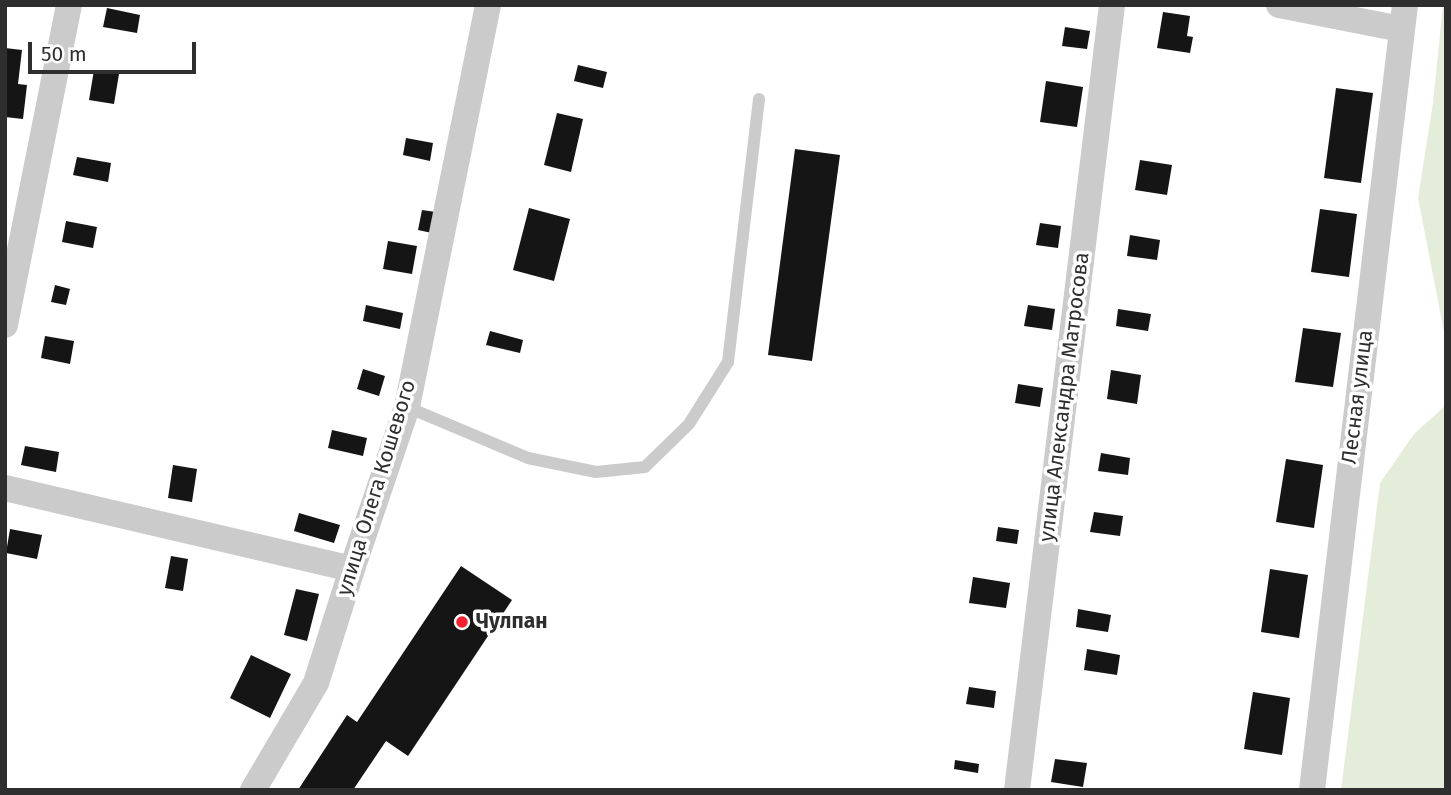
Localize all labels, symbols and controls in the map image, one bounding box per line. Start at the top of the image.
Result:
scale bar [32,28,200,72]
text: 50 m [41,41,87,67]
street label: улица Александра Матросова [1035,251,1095,543]
street label: Лесная улица [1337,329,1379,465]
street label: улица Олега Кошевого [332,377,422,599]
place label: Чулпан [476,609,548,635]
marker: Чулпан [454,614,470,630]

